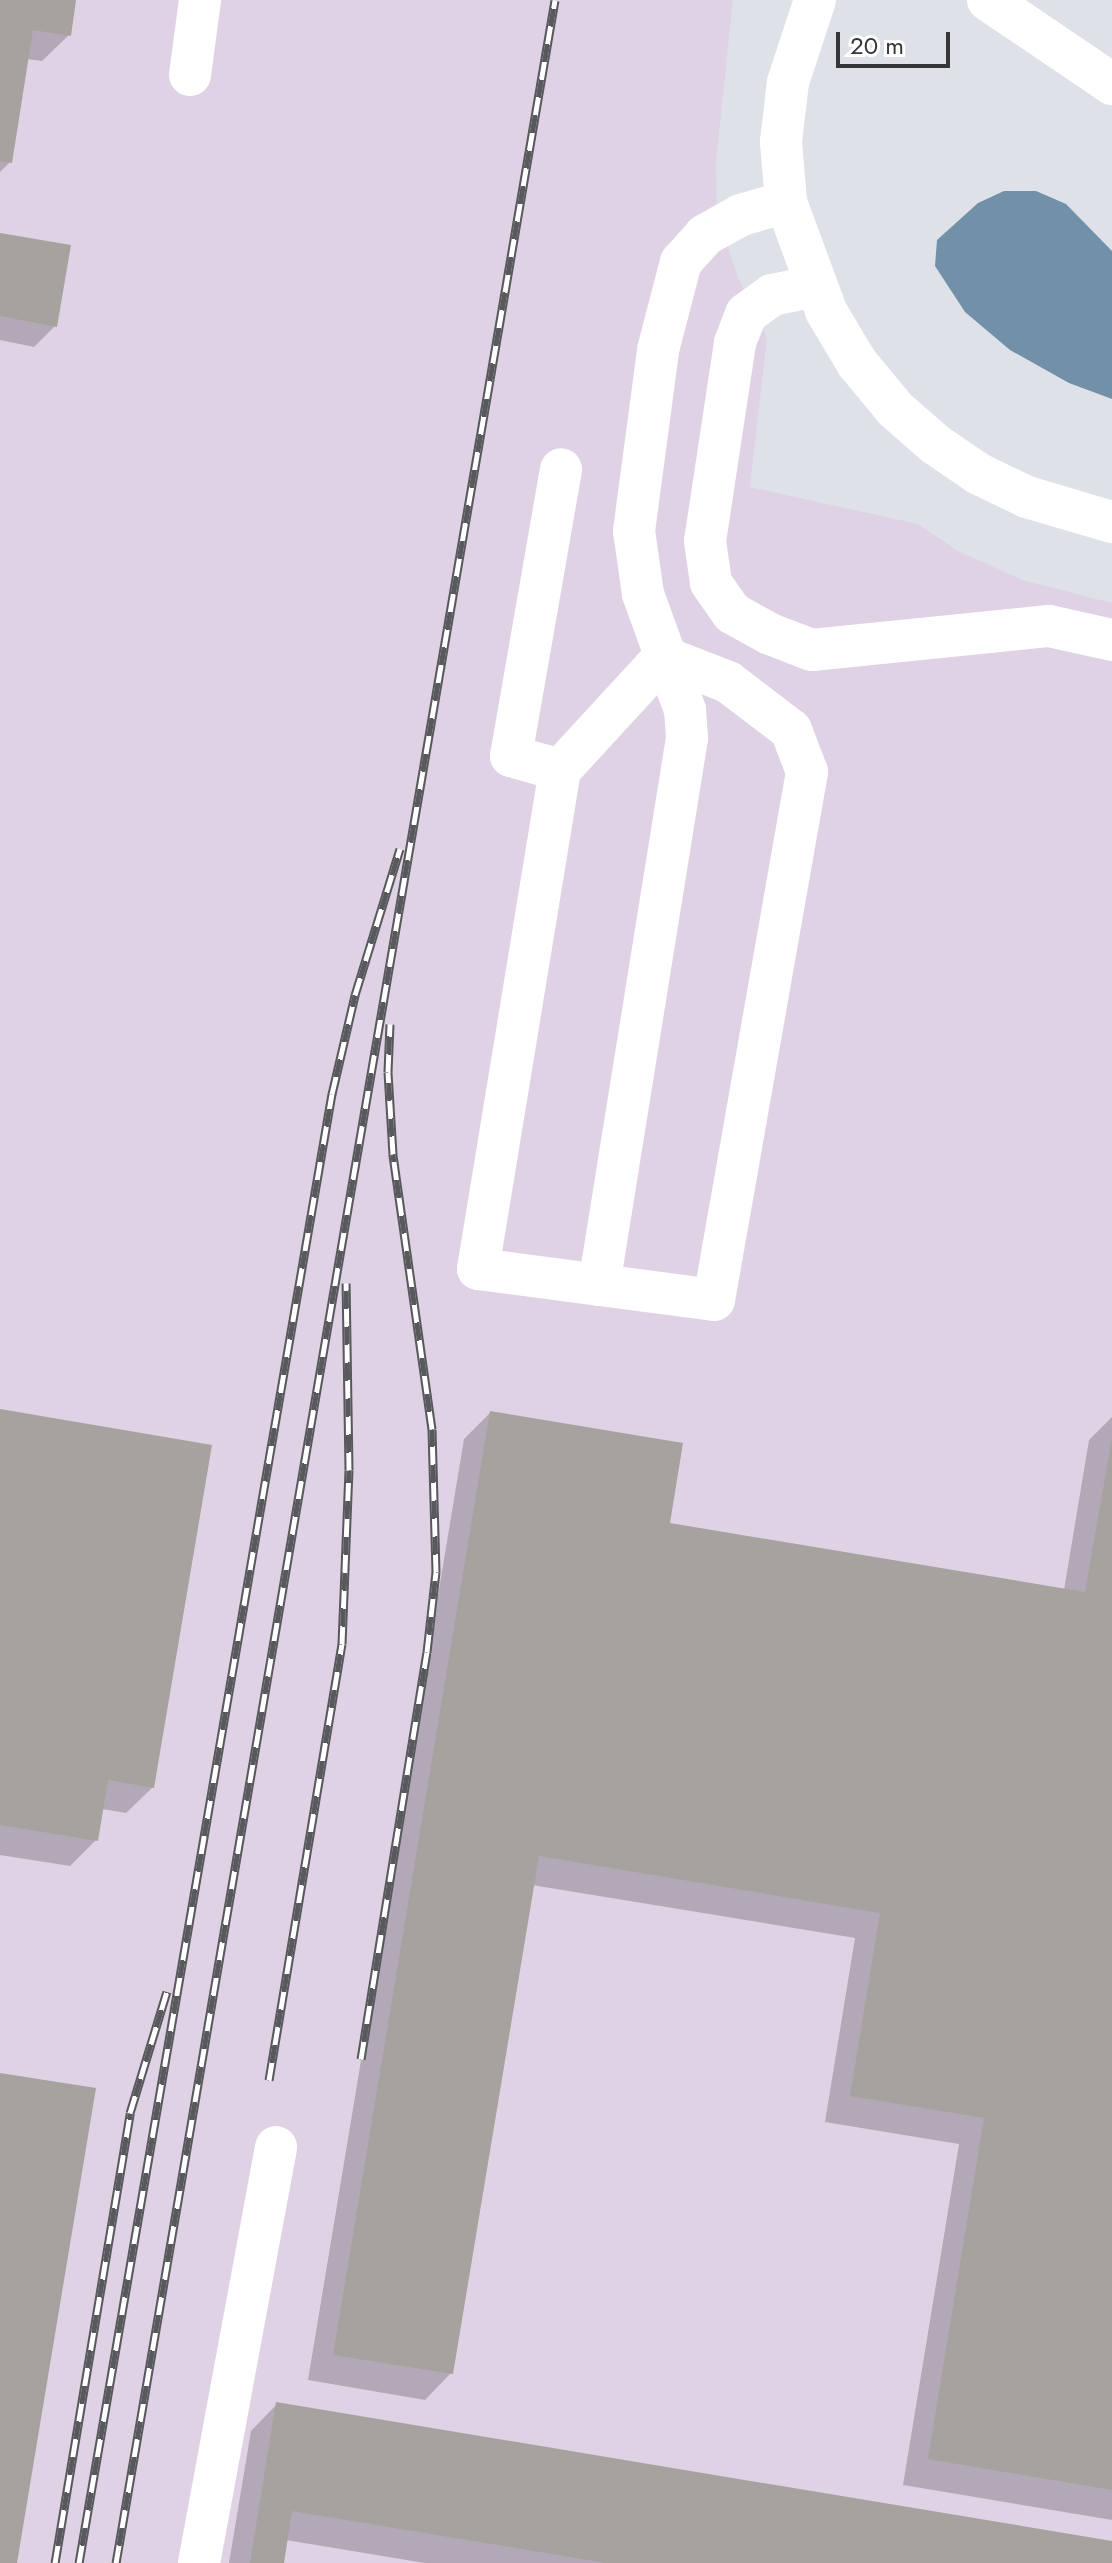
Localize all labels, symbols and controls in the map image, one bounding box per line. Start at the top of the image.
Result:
scale bar [840,16,954,66]
text: 20 m [850,28,904,63]

